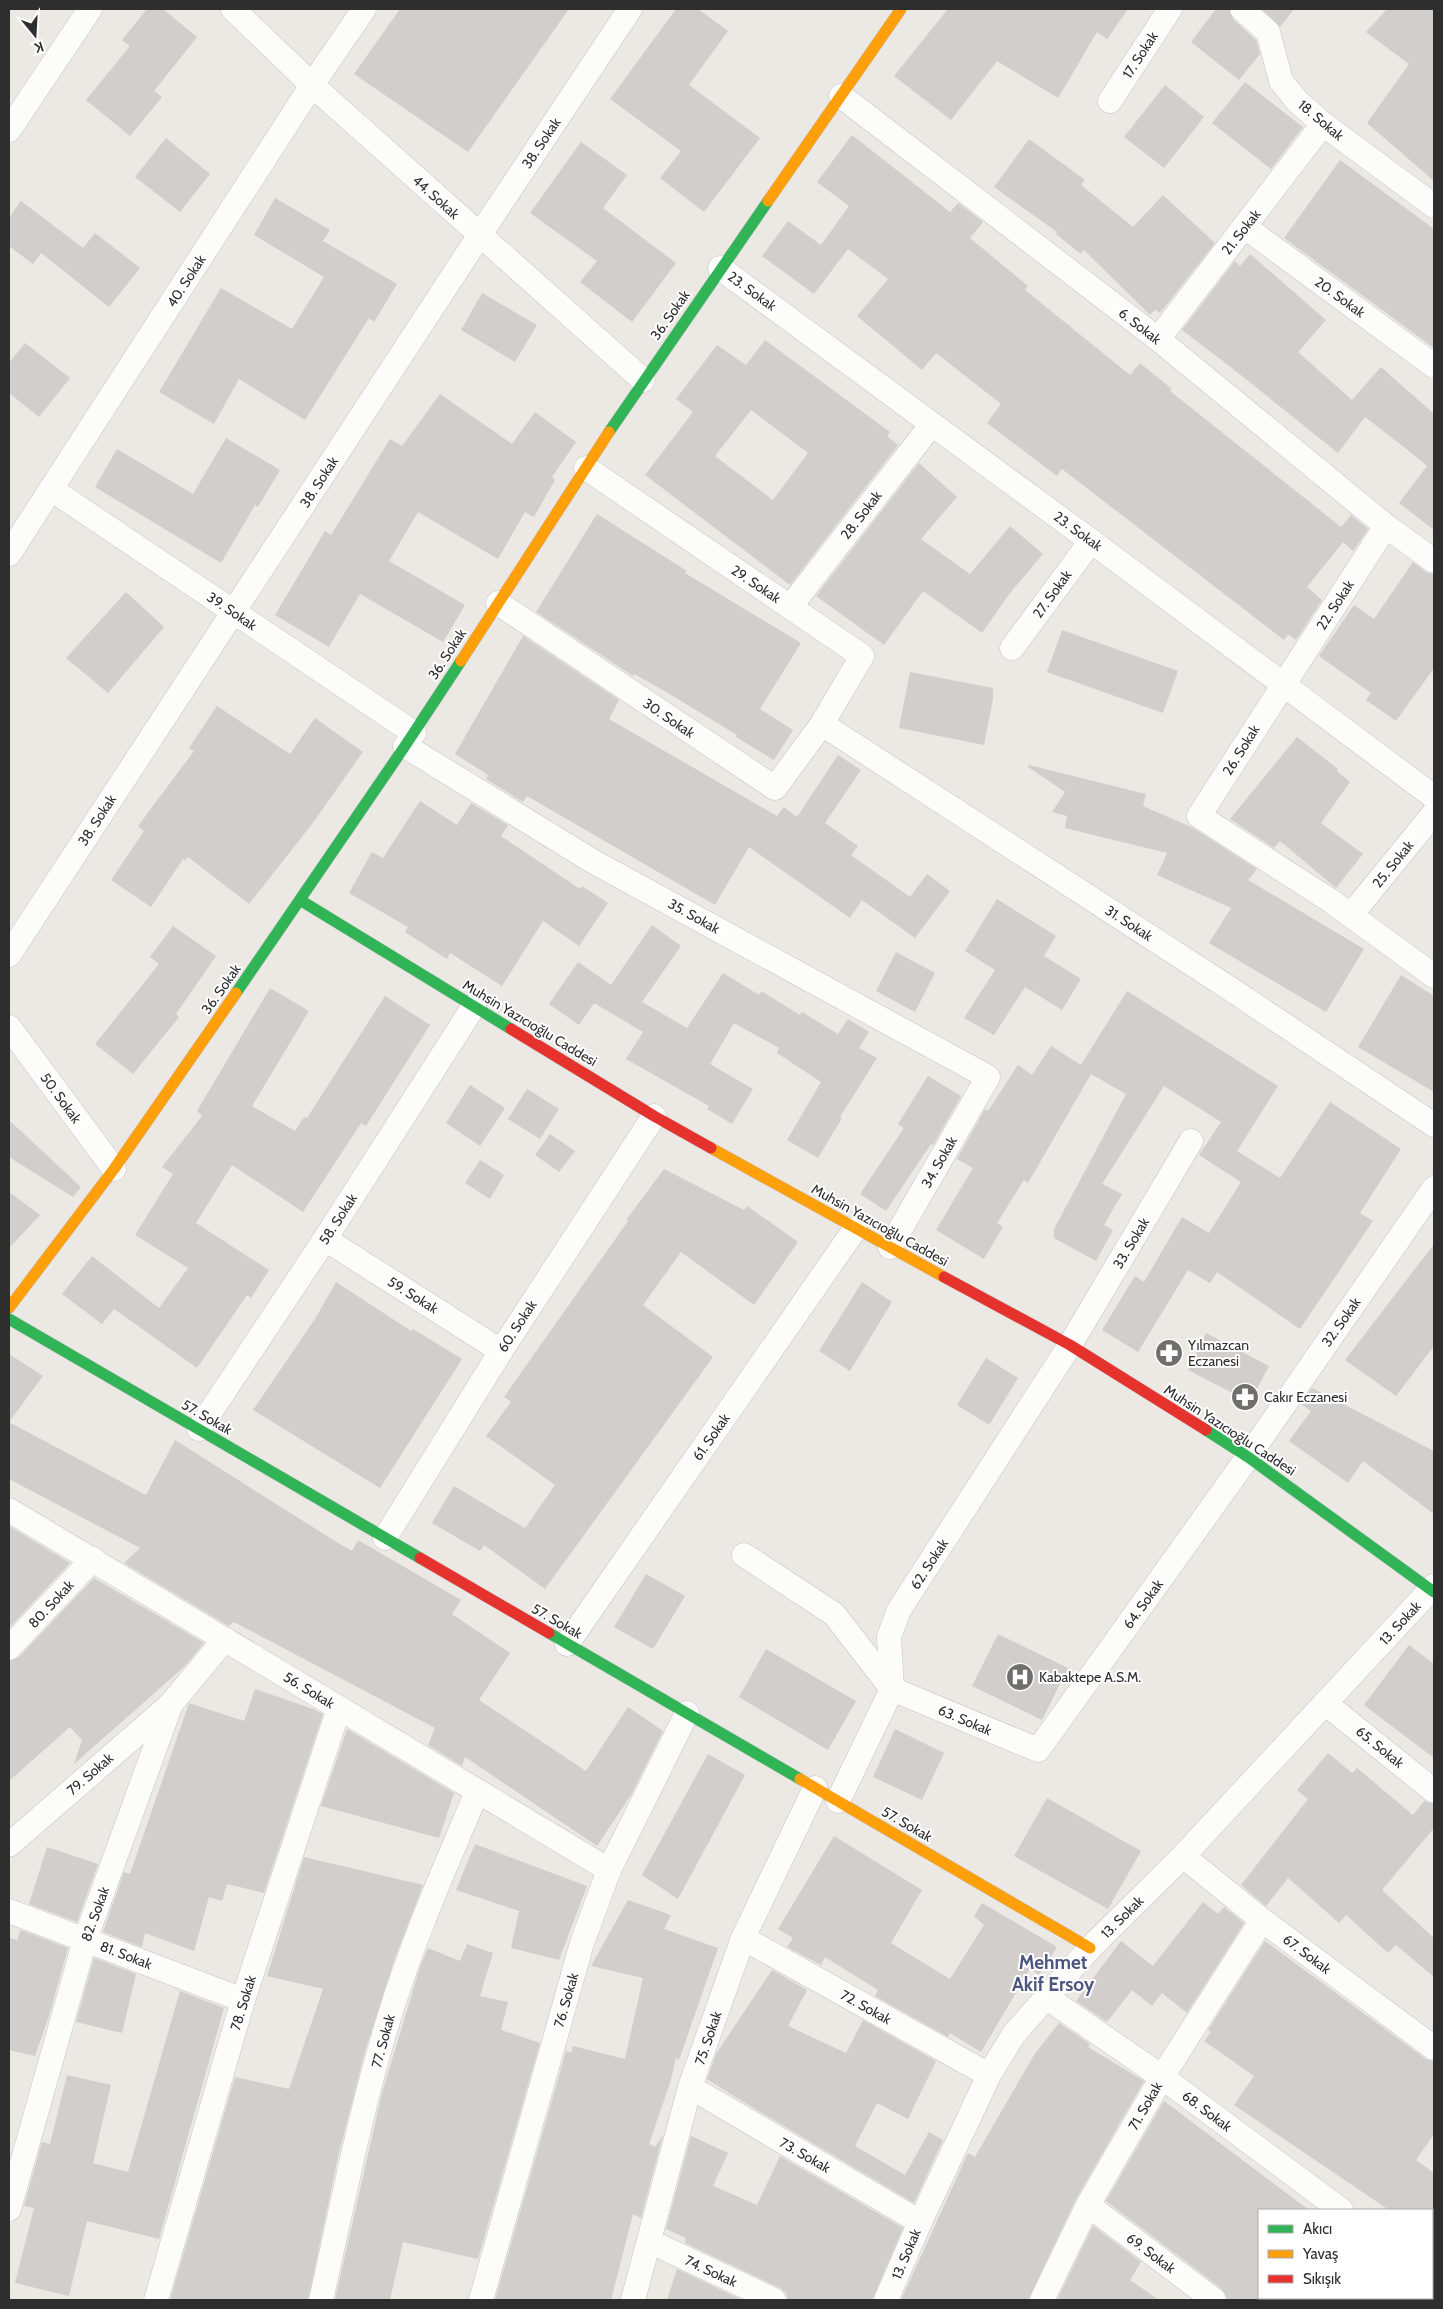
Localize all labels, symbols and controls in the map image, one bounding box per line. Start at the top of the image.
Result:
north arrow [10,10,60,60]
street label: 17. Sokak [1118,28,1162,82]
text: K [32,37,46,57]
street label: 18. Sokak [1294,96,1348,145]
street label: 38. Sokak [518,114,565,172]
street label: 44. Sokak [409,171,464,223]
street label: 21. Sokak [1218,205,1265,258]
street label: 40. Sokak [162,251,210,311]
street label: 23. Sokak [724,267,781,315]
street label: 20. Sokak [1311,273,1369,322]
street label: 36. Sokak [646,286,694,343]
street label: 6. Sokak [1115,304,1165,349]
street label: 38. Sokak [296,453,343,511]
street label: 28. Sokak [836,486,886,543]
street label: 23. Sokak [1050,507,1107,555]
street label: 29. Sokak [728,561,785,608]
street label: 27. Sokak [1029,566,1076,622]
street label: 22. Sokak [1312,576,1358,633]
street label: 39. Sokak [204,588,261,635]
street label: 36. Sokak [424,625,470,683]
street label: 30. Sokak [640,694,699,742]
street label: 26. Sokak [1218,721,1264,779]
street label: 38. Sokak [74,791,121,849]
street label: 25. Sokak [1368,836,1418,891]
street label: 35. Sokak [665,894,724,938]
street label: 31. Sokak [1102,901,1157,945]
street label: 36. Sokak [197,960,245,1017]
street label: Muhsin Yazıcıoğlu Caddesi [459,976,601,1070]
street label: 50. Sokak [37,1069,86,1127]
street label: 34. Sokak [917,1132,961,1191]
street label: Muhsin Yazıcıoğlu Caddesi [808,1180,952,1270]
street label: 58. Sokak [315,1190,362,1248]
street label: 33. Sokak [1109,1214,1154,1272]
street label: 59. Sokak [384,1272,442,1318]
street label: 32. Sokak [1318,1293,1365,1350]
street label: 60. Sokak [493,1296,541,1355]
place label: Yılmazcan Eczanesi [1187,1336,1249,1370]
pharmacy icon: Yılmazcan Eczanesi [1154,1338,1184,1368]
street label: Muhsin Yazıcıoğlu Caddesi [1161,1381,1299,1479]
pharmacy icon: Cakır Eczanesi [1230,1382,1260,1412]
place label: Cakır Eczanesi [1264,1388,1347,1406]
street label: 57. Sokak [179,1395,236,1439]
street label: 61. Sokak [688,1409,734,1464]
street label: 62. Sokak [906,1535,952,1593]
street label: 64. Sokak [1119,1575,1167,1632]
street label: 80. Sokak [24,1576,78,1632]
street label: 13. Sokak [1375,1597,1425,1649]
street label: 57. Sokak [529,1599,586,1643]
hospital icon: Kabaktepe A.S.M. [1005,1662,1035,1692]
street label: 56. Sokak [280,1668,339,1713]
place label: Kabaktepe A.S.M. [1039,1668,1141,1686]
street label: 63. Sokak [935,1701,995,1740]
street label: 65. Sokak [1352,1722,1408,1772]
street label: 79. Sokak [63,1748,118,1799]
street label: 57. Sokak [879,1802,936,1846]
street label: 82. Sokak [77,1883,113,1944]
street label: 13. Sokak [1097,1891,1148,1942]
street label: 67. Sokak [1279,1930,1335,1978]
street label: 81. Sokak [97,1937,155,1973]
district label: Mehmet Akif Ersoy [1012,1951,1095,1996]
street label: 76. Sokak [550,1970,583,2029]
street label: 78. Sokak [226,1973,260,2033]
street label: 72. Sokak [837,1986,895,2029]
street label: 75. Sokak [690,2008,726,2067]
street label: 77. Sokak [367,2012,399,2070]
street label: 71. Sokak [1124,2078,1166,2133]
street label: 68. Sokak [1179,2086,1236,2136]
street label: 73. Sokak [776,2133,834,2177]
legend [1258,2209,1433,2299]
text: Akıcı [1303,2220,1332,2238]
street label: 13. Sokak [887,2225,925,2282]
street label: 69. Sokak [1123,2229,1180,2278]
text: Yavaş [1302,2245,1338,2263]
street label: 74. Sokak [682,2251,741,2291]
text: Sıkışık [1303,2270,1341,2288]

